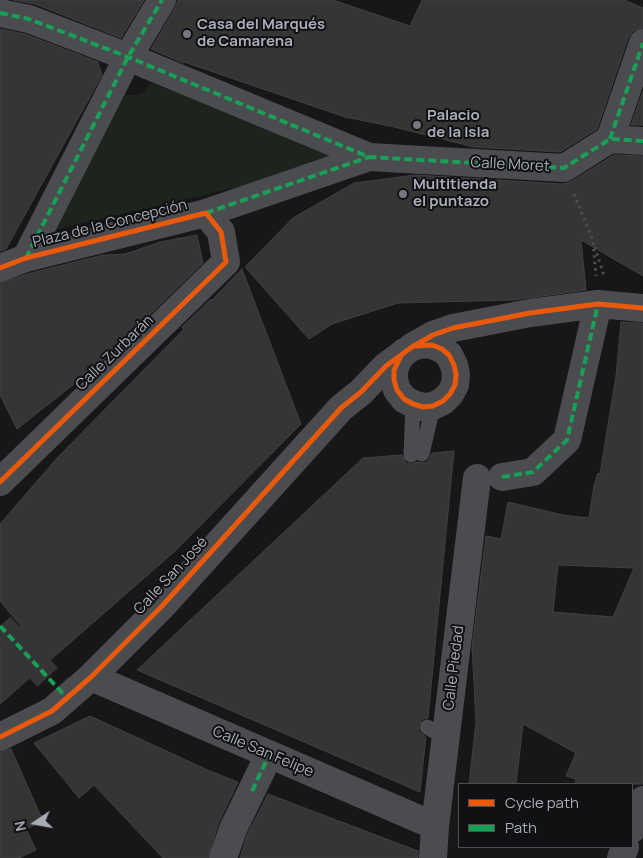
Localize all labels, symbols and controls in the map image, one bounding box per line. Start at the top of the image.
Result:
place label: Casa del Marqués de Camarena [197,16,325,51]
marker: Casa del Marqués de Camarena [181,28,193,40]
place label: Palacio de la Isla [427,107,489,142]
marker: Palacio de la Isla [411,119,423,131]
street label: Calle Moret [470,154,550,176]
place label: Multitienda el puntazo [413,176,497,211]
marker: Multitienda el puntazo [397,188,409,200]
street label: Plaza de la Concepción [31,196,189,252]
street label: Calle Zurbarán [72,311,158,395]
street label: Calle San José [130,533,212,619]
street label: Calle Piedad [440,625,468,711]
street label: Calle San Felipe [210,723,316,781]
legend [458,783,633,848]
text: Cycle path [505,792,579,813]
north arrow [10,798,60,848]
text: Path [505,817,537,838]
text: N [10,819,30,833]

